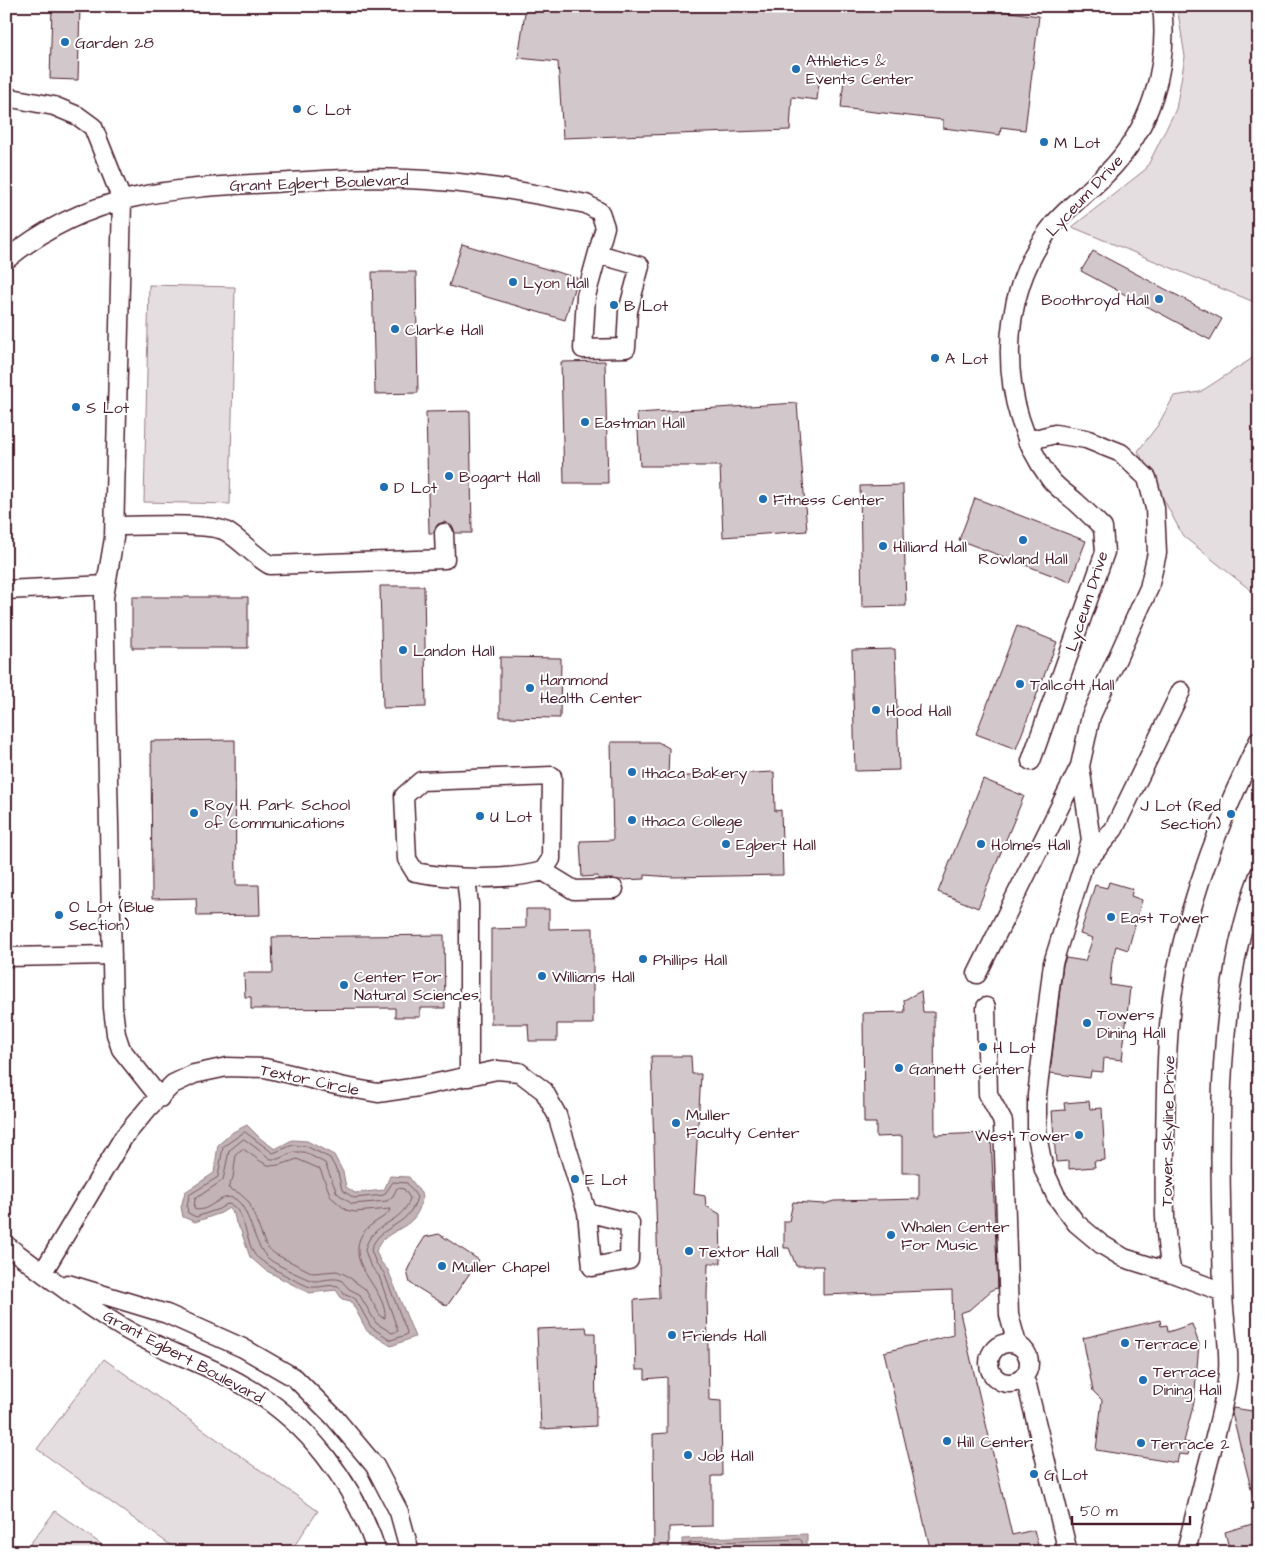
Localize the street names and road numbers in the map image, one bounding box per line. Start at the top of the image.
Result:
street label: Lyceum Drive [1041,150,1129,242]
street label: Grant Egbert Boulevard [229,169,409,198]
street label: Lyceum Drive [1060,548,1115,655]
street label: Tower Skyline Drive [1156,1055,1181,1207]
street label: Textor Circle [258,1059,362,1101]
street label: Grant Egbert Boulevard [99,1305,268,1410]

